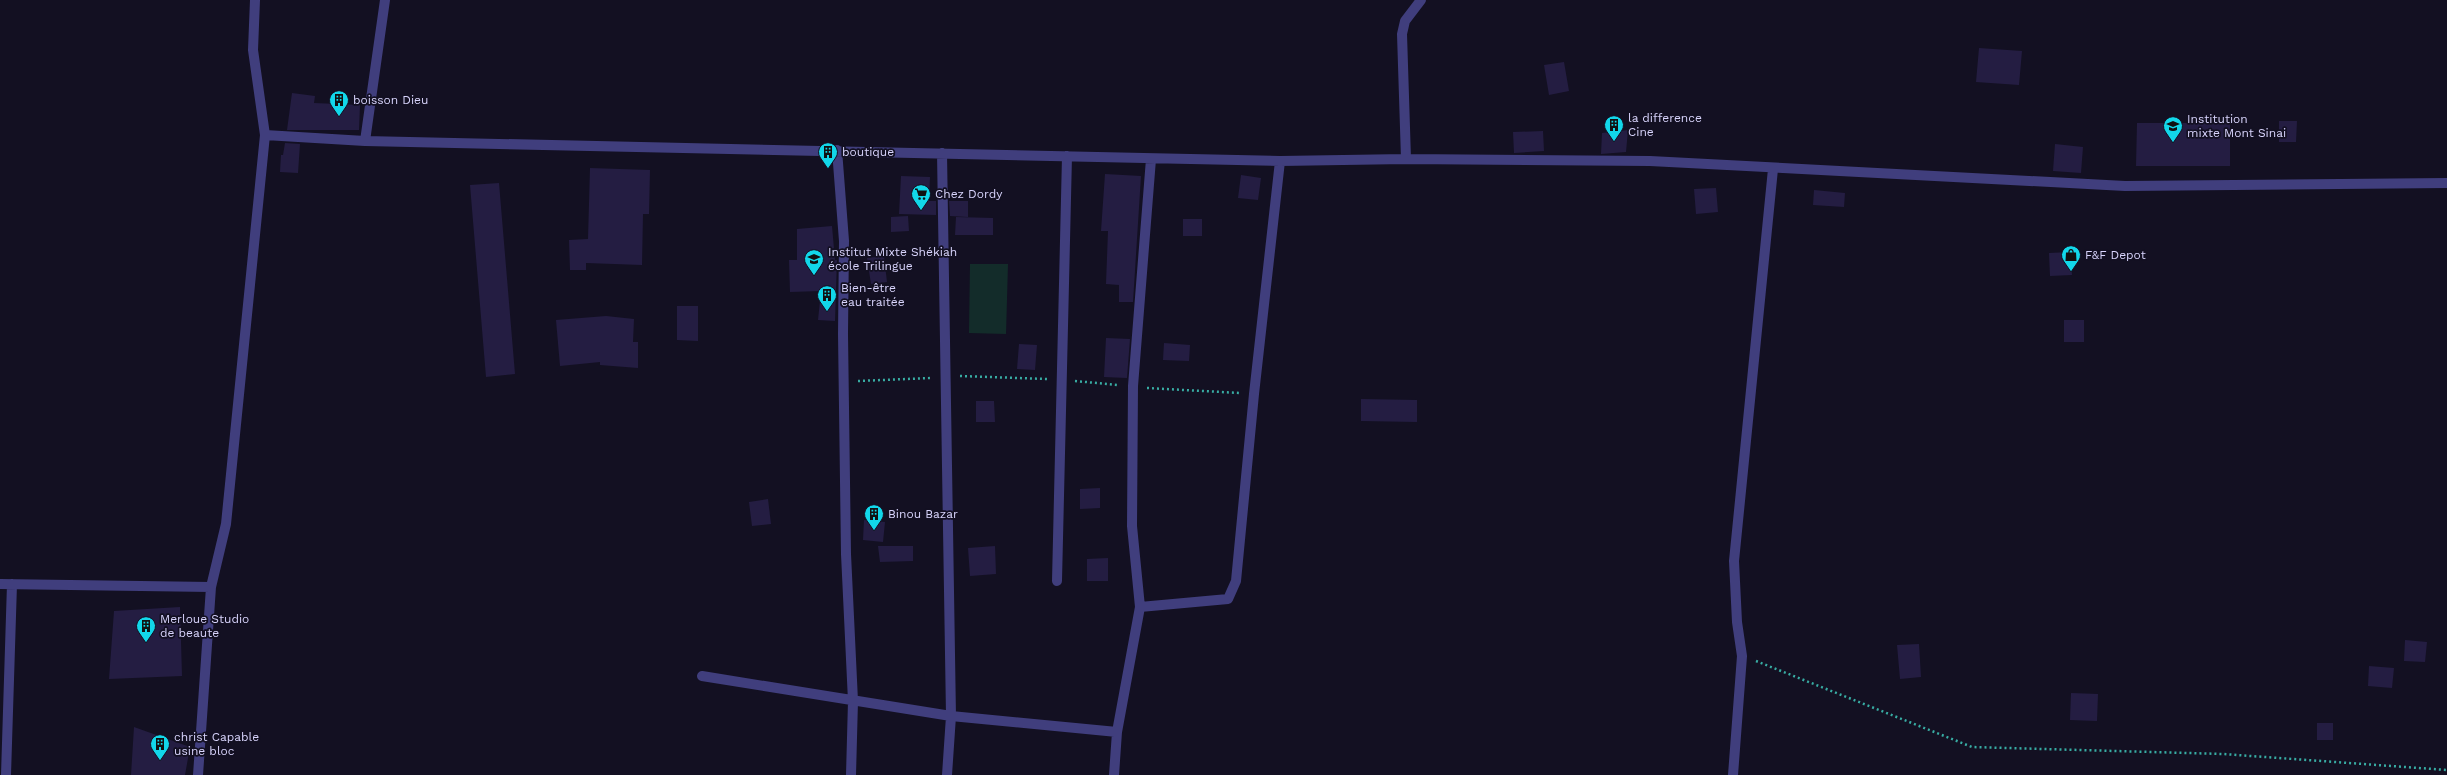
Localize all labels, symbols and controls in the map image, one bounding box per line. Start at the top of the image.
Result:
building icon: boisson Dieu [328,89,350,117]
place label: boisson Dieu [353,93,428,107]
place label: la difference Cine [1628,111,1702,139]
place label: Institution mixte Mont Sinai [2187,112,2286,140]
building icon: la difference Cine [1603,114,1625,142]
school or university icon: Institution mixte Mont Sinai [2162,115,2184,143]
building icon: boutique [817,141,839,169]
place label: boutique [842,145,894,159]
supermarket icon: Chez Dordy [910,183,932,211]
place label: Chez Dordy [935,187,1003,201]
shop icon: F&F Depot [2060,244,2082,272]
place label: Institut Mixte Shékiah école Trilingue [828,245,957,273]
school or university icon: Institut Mixte Shékiah école Trilingue [803,248,825,276]
place label: F&F Depot [2085,248,2146,262]
place label: Bien-être eau traitée [841,281,905,309]
building icon: Bien-être eau traitée [816,284,838,312]
building icon: Binou Bazar [863,503,885,531]
place label: Binou Bazar [888,507,958,521]
place label: Merloue Studio de beaute [160,612,249,640]
building icon: Merloue Studio de beaute [135,615,157,643]
place label: christ Capable usine bloc [174,730,259,758]
building icon: christ Capable usine bloc [149,733,171,761]

